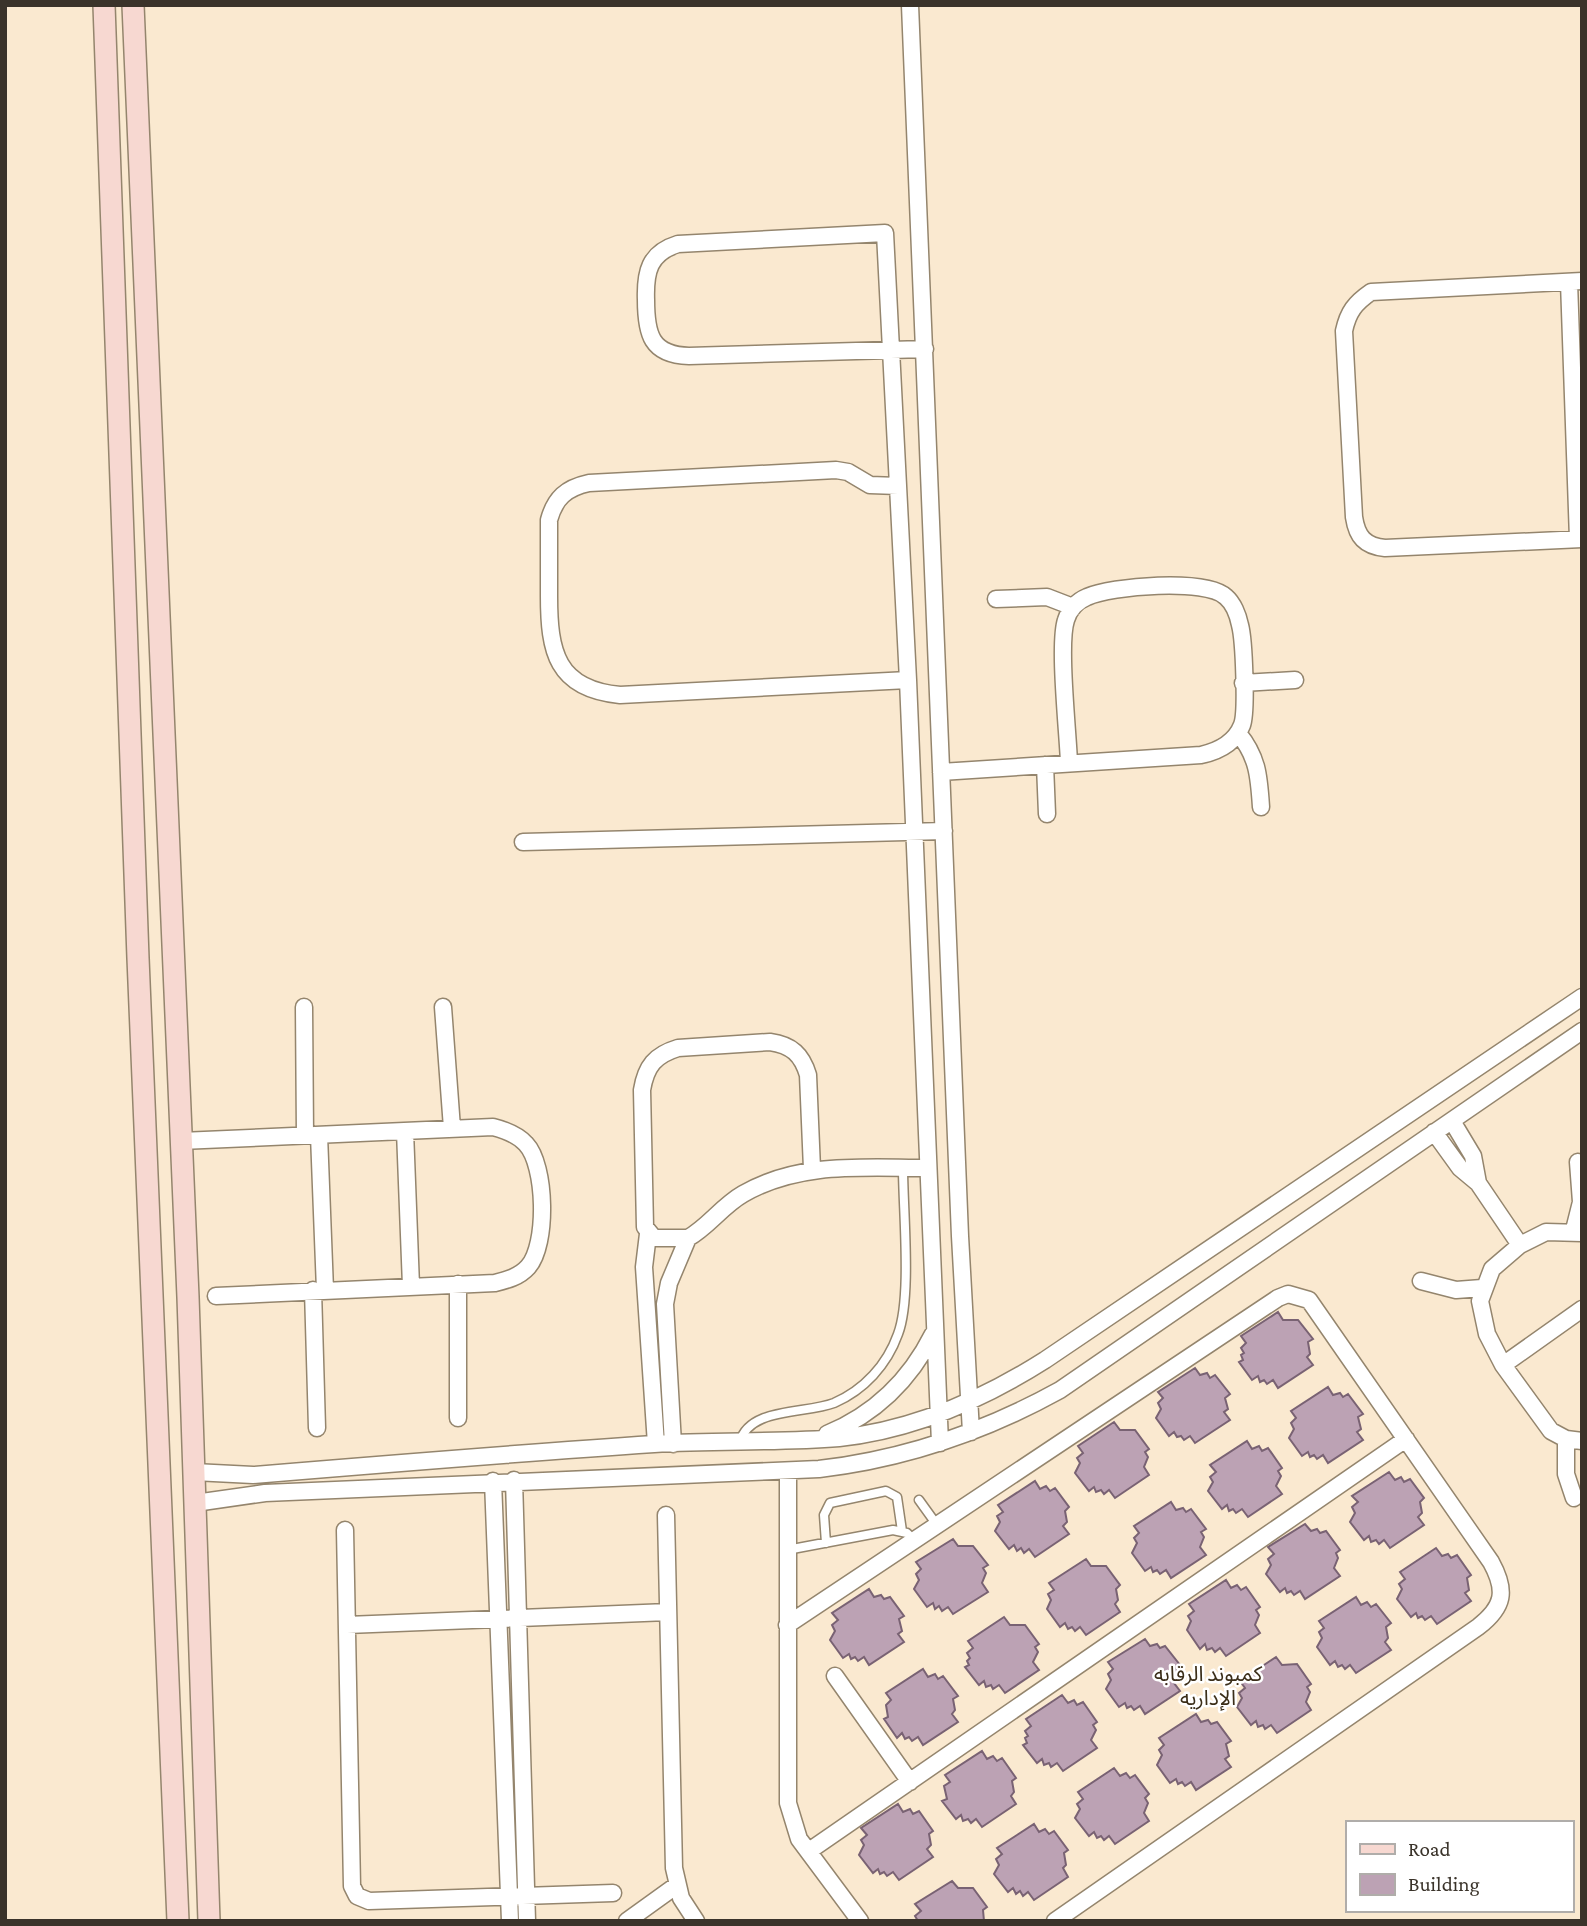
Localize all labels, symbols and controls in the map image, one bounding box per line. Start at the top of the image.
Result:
district label: كمبوند الرقابه الإداريه [1154,1662,1262,1711]
legend [1346,1821,1573,1912]
text: Road [1408,1837,1451,1861]
text: Building [1408,1872,1480,1896]

